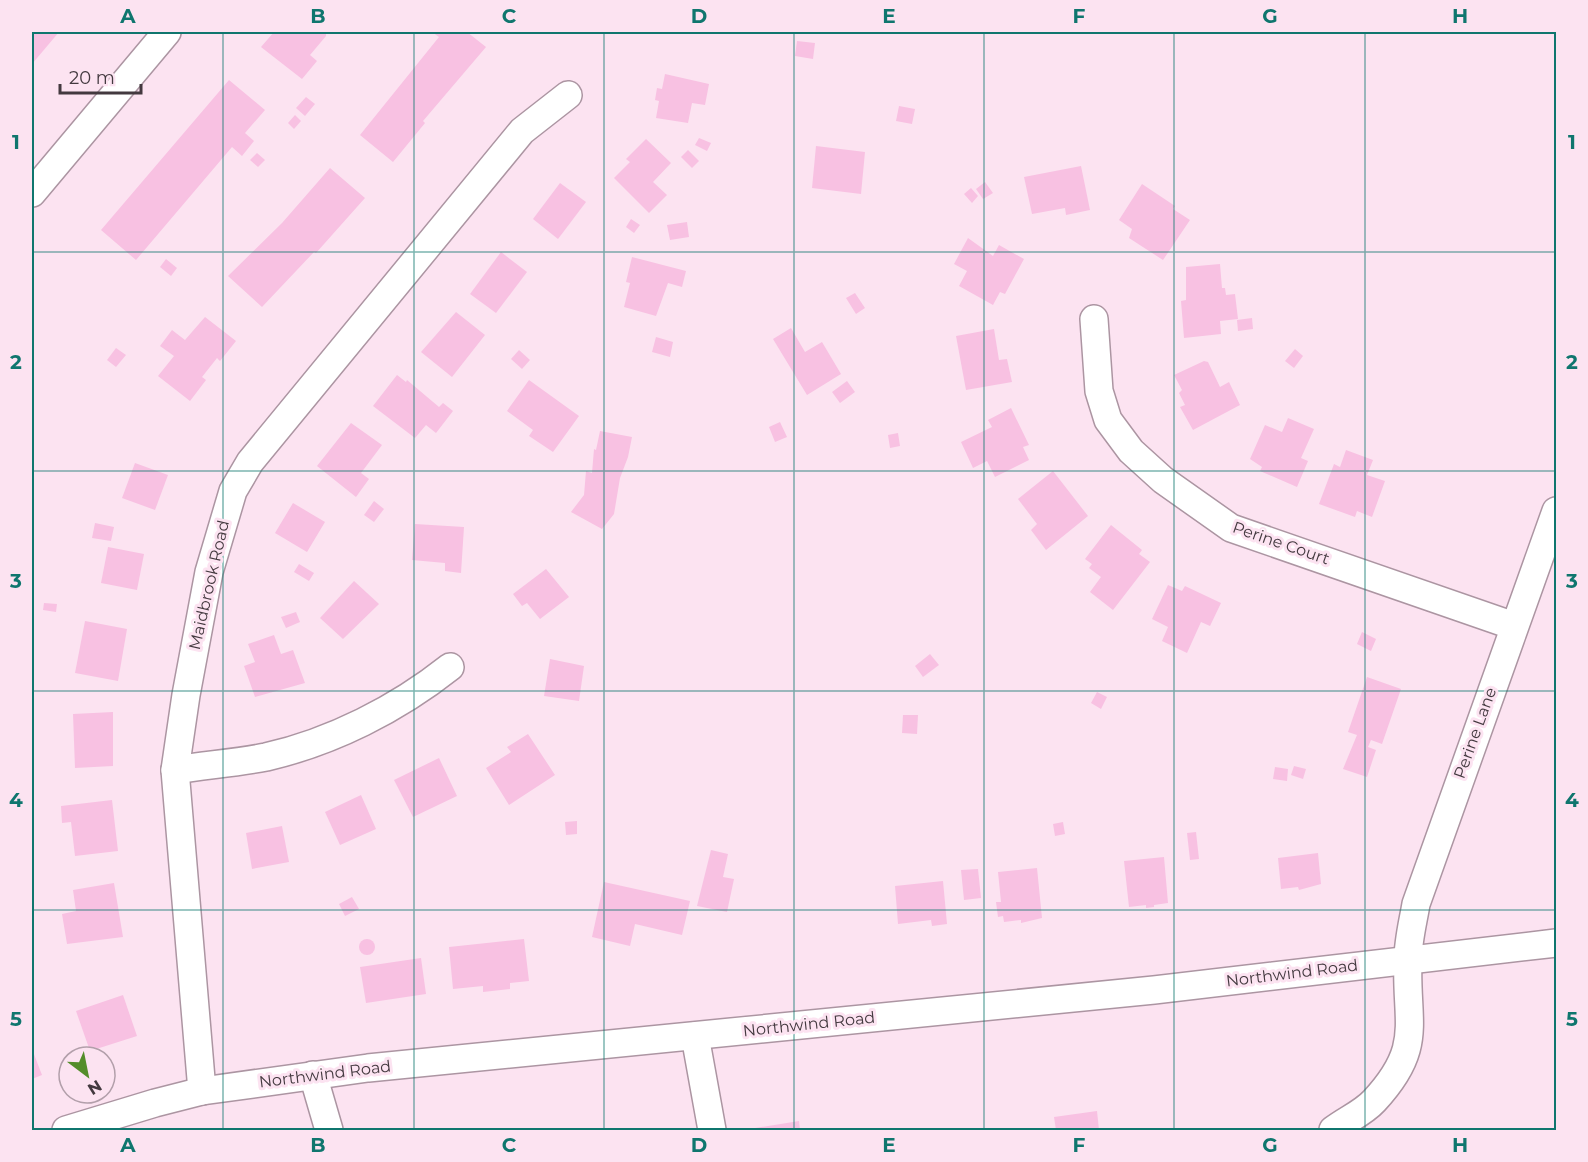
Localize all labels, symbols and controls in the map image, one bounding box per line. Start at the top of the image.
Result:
text: A [119,4,136,28]
text: B [310,4,326,28]
text: C [502,4,517,28]
text: D [691,4,707,28]
text: E [882,4,896,28]
text: F [1073,4,1086,28]
text: G [1262,4,1278,28]
text: H [1452,4,1468,28]
scale bar [60,57,141,95]
text: 20 m [69,67,115,89]
text: 1 [12,130,20,154]
text: 1 [1568,130,1576,154]
text: 2 [10,350,22,374]
text: 2 [1566,350,1578,374]
street label: Maidbrook Road [185,518,233,652]
street label: Perine Court [1230,518,1332,569]
text: 3 [9,569,22,593]
text: 3 [1565,569,1578,593]
street label: Perine Lane [1450,685,1500,781]
text: 4 [9,788,23,812]
text: 4 [1565,788,1579,812]
street label: Northwind Road [1225,955,1359,991]
text: 5 [10,1007,22,1031]
text: 5 [1566,1007,1578,1031]
street label: Northwind Road [742,1008,876,1040]
north arrow [57,1045,117,1105]
street label: Northwind Road [258,1056,392,1092]
text: N [84,1076,105,1099]
text: A [119,1133,136,1157]
text: B [310,1133,326,1157]
text: C [502,1133,517,1157]
text: D [691,1133,707,1157]
text: E [882,1133,896,1157]
text: F [1073,1133,1086,1157]
text: G [1262,1133,1278,1157]
text: H [1452,1133,1468,1157]

